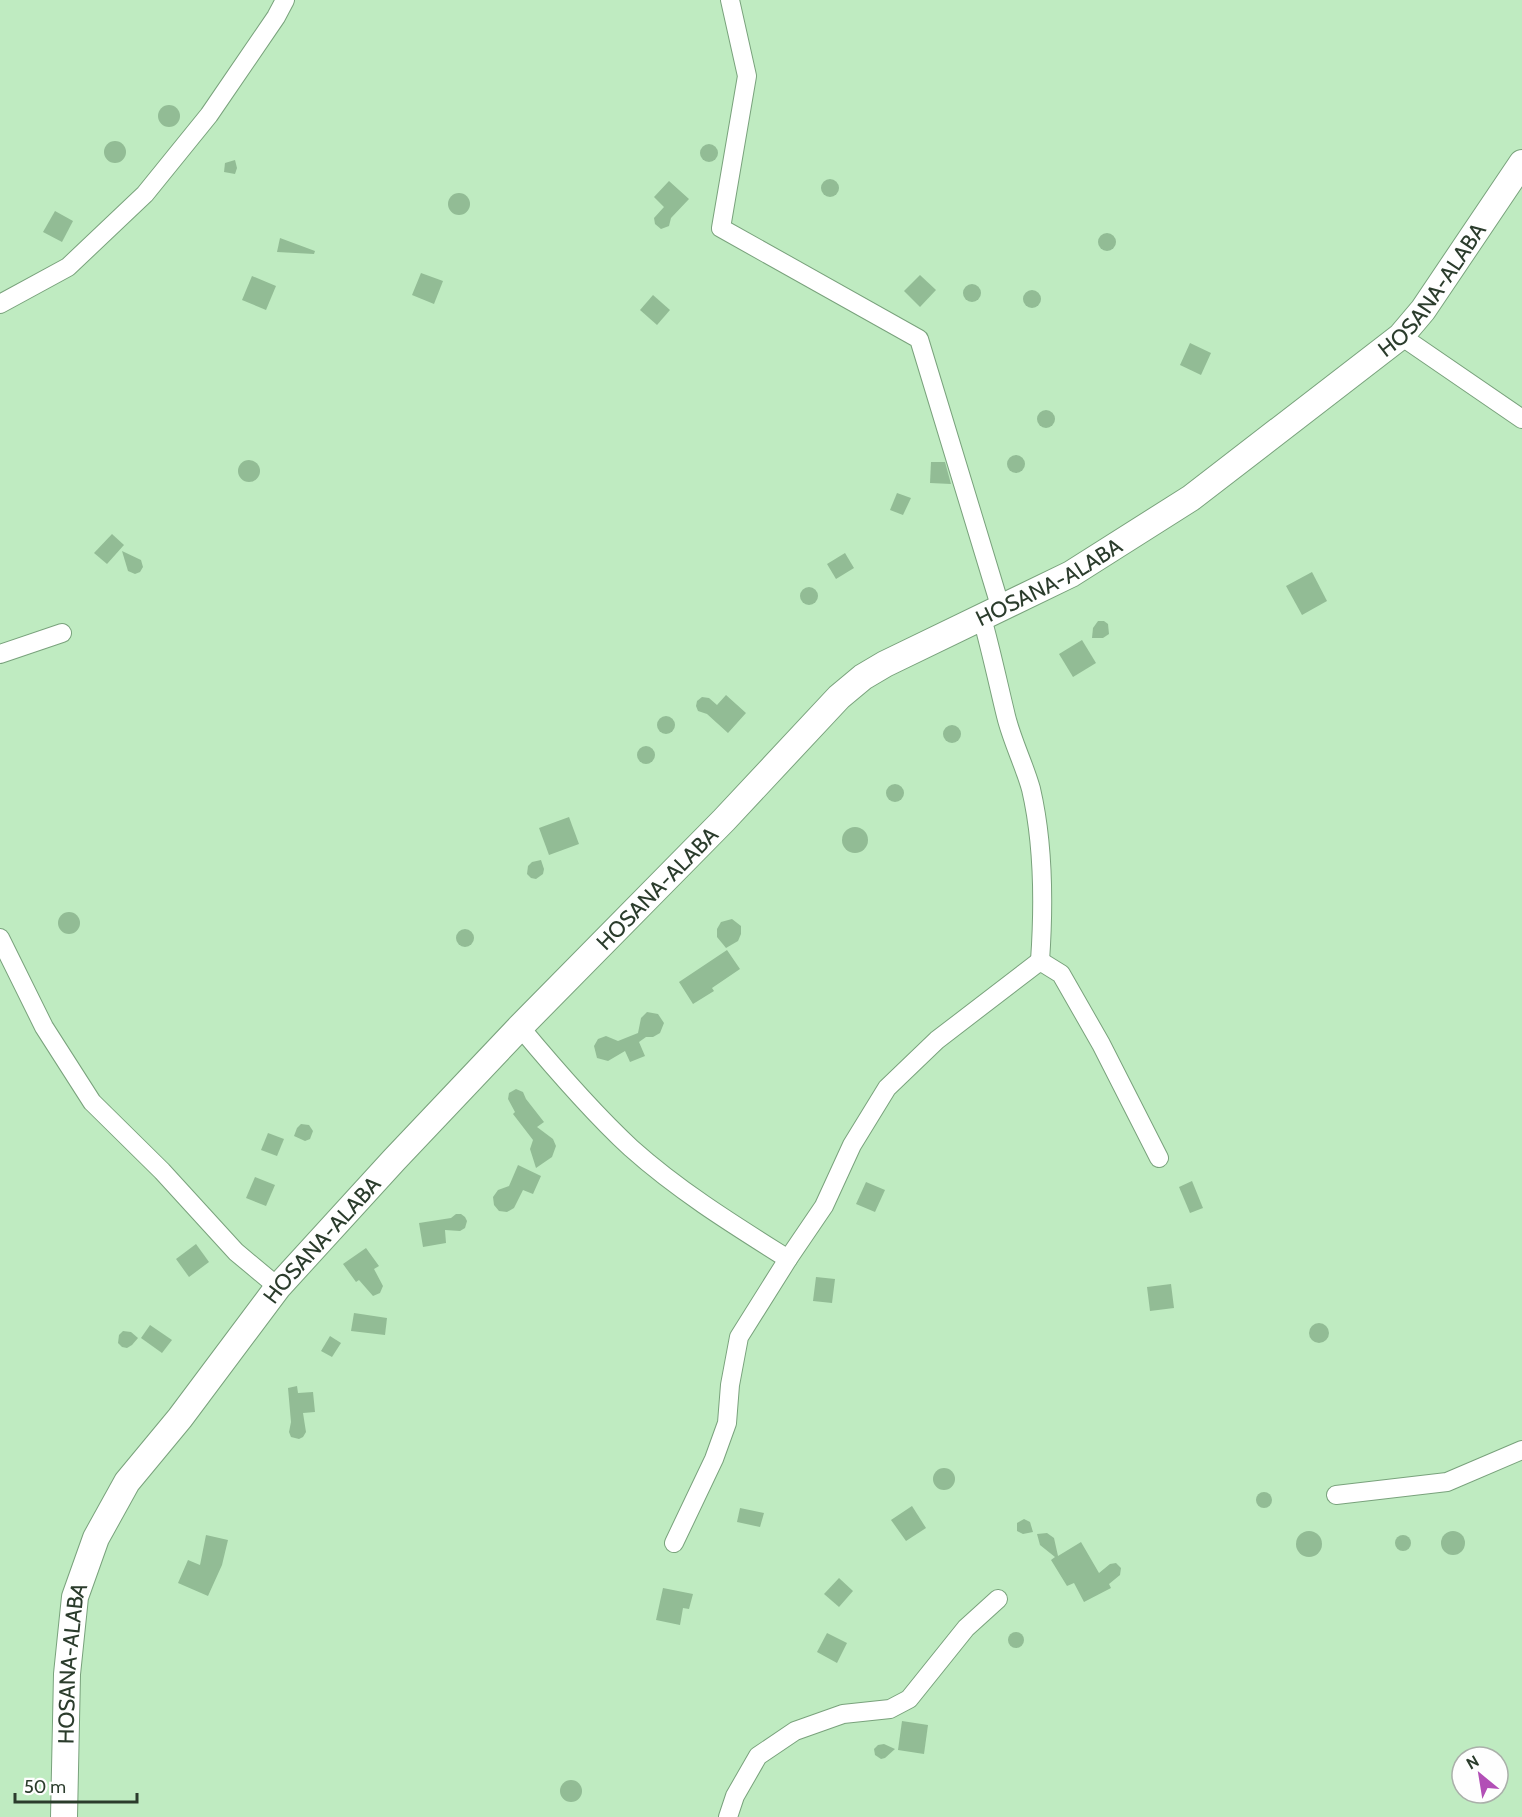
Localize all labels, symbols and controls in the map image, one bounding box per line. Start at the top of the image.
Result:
street label: HOSANA-ALABA [1372,217,1492,362]
street label: HOSANA-ALABA [971,532,1127,632]
street label: HOSANA-ALABA [590,821,724,955]
street label: HOSANA-ALABA [257,1170,386,1309]
street label: HOSANA-ALABA [52,1578,93,1744]
north arrow [1450,1745,1510,1805]
text: N [1463,1751,1482,1773]
scale bar [15,1766,136,1804]
text: 50 m [24,1776,66,1798]

